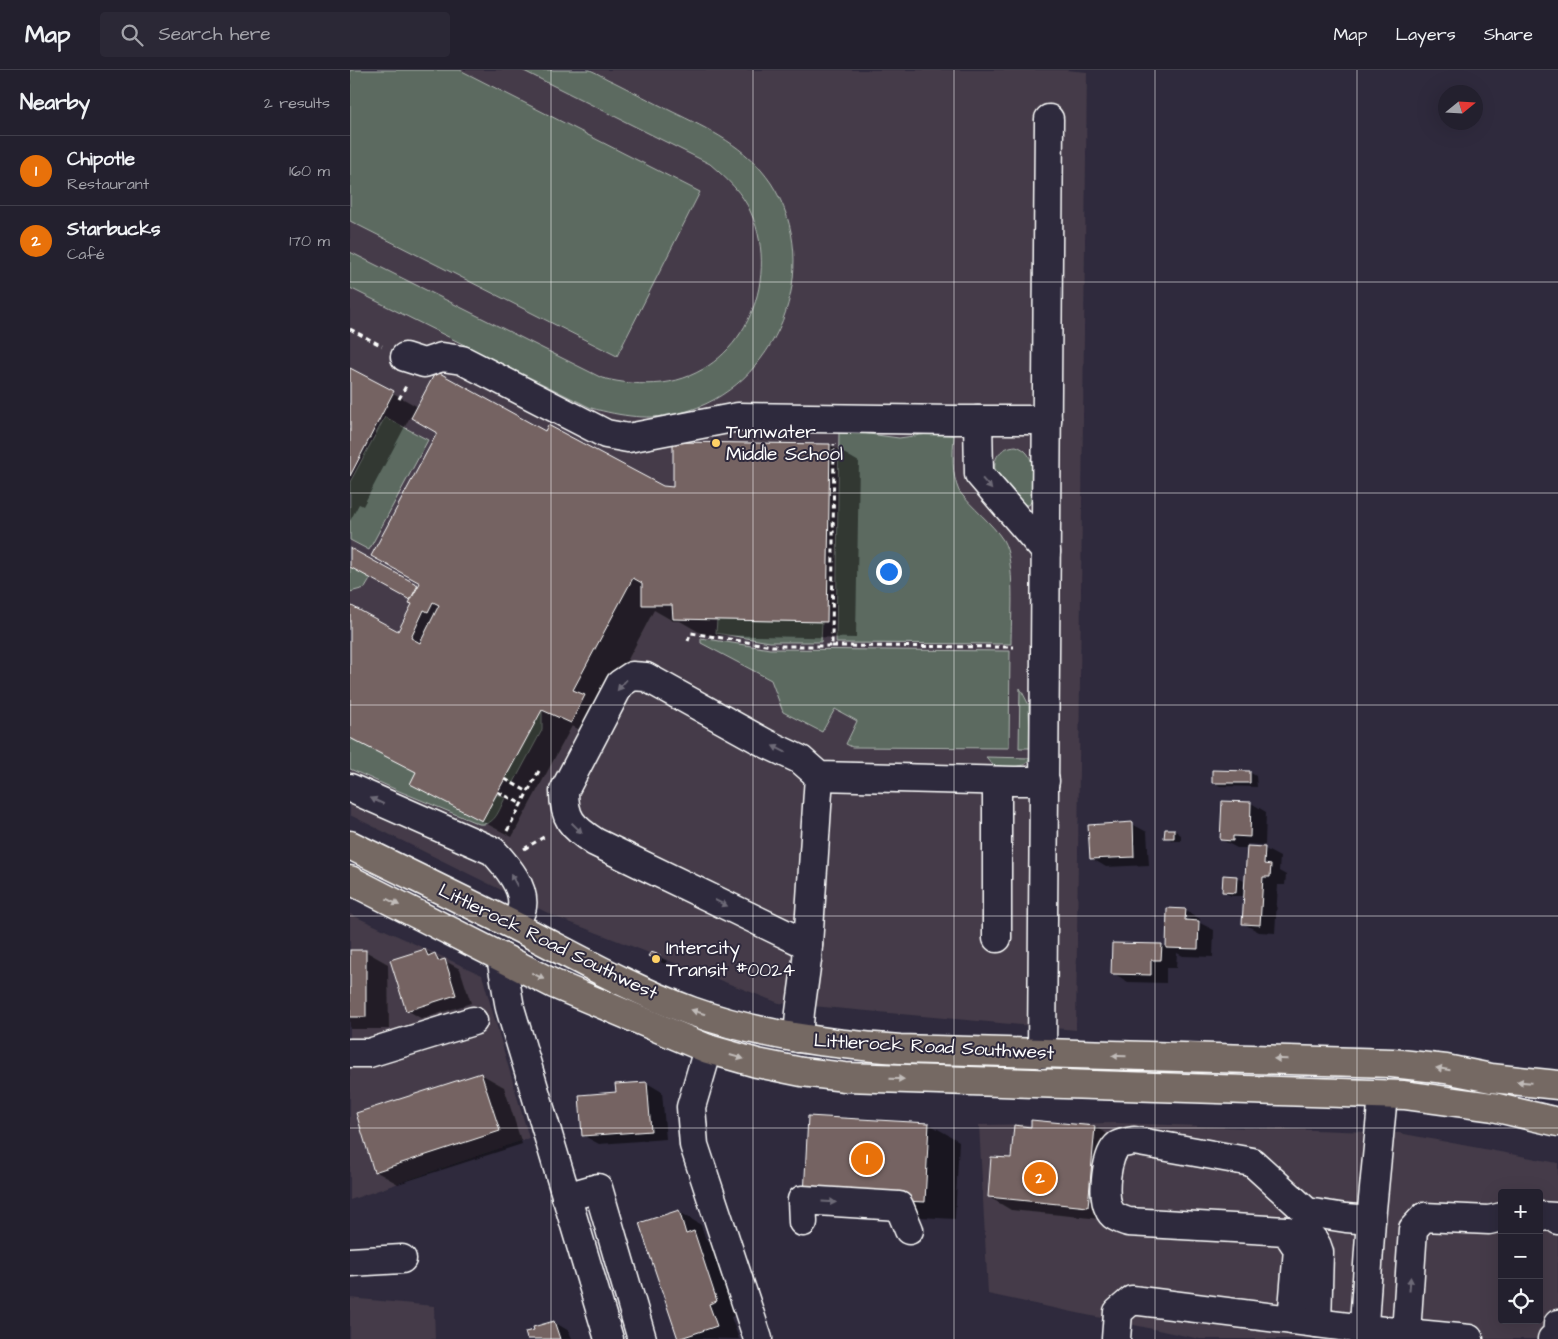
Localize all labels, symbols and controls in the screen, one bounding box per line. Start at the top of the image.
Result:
search box [100,12,450,57]
text: Map [25,18,70,52]
icon: search [118,21,146,49]
text: Search here [158,21,271,48]
text: Map [1333,22,1367,47]
text: Layers [1395,22,1456,47]
text: Share [1484,22,1533,47]
north arrow [1438,85,1483,130]
text: Nearby [20,88,90,117]
text: 2 results [264,92,330,114]
text: Chipotle [67,146,135,173]
text: 1 [35,160,37,182]
text: 160 m [289,160,330,182]
text: Restaurant [67,173,149,195]
text: Starbucks [67,216,161,243]
text: 2 [31,230,41,252]
text: 170 m [289,230,330,252]
text: Café [67,243,105,265]
place label: Tumwater Middle School [726,419,843,468]
marker: Tumwater Middle School [710,437,722,449]
one-way arrow [981,477,993,489]
your location [876,559,902,585]
one-way arrow [616,679,627,692]
one-way arrow [772,745,786,753]
one-way arrow [370,797,384,805]
one-way arrow [571,822,583,834]
one-way arrow [510,873,518,887]
street label: Littlerock Road Southwest [434,877,662,1007]
one-way arrow [386,898,401,906]
one-way arrow [714,899,728,907]
place label: Intercity Transit #0024 [666,935,795,984]
marker: Intercity Transit #0024 [650,953,662,965]
one-way arrow [531,972,546,980]
one-way arrow [690,1008,705,1016]
street label: Littlerock Road Southwest [813,1027,1055,1067]
one-way arrow [1110,1051,1126,1059]
one-way arrow [730,1054,745,1062]
one-way arrow [1273,1055,1289,1063]
one-way arrow [1435,1064,1451,1072]
one-way arrow [890,1075,906,1083]
one-way arrow [1516,1078,1532,1086]
pin: 1 [851,1140,883,1178]
pin: 2 [1024,1159,1056,1197]
map controls [1498,1189,1543,1324]
button: + [1498,1189,1543,1234]
one-way arrow [821,1198,837,1206]
button: − [1498,1234,1543,1279]
one-way arrow [1406,1276,1414,1292]
button: locate [1498,1279,1543,1324]

